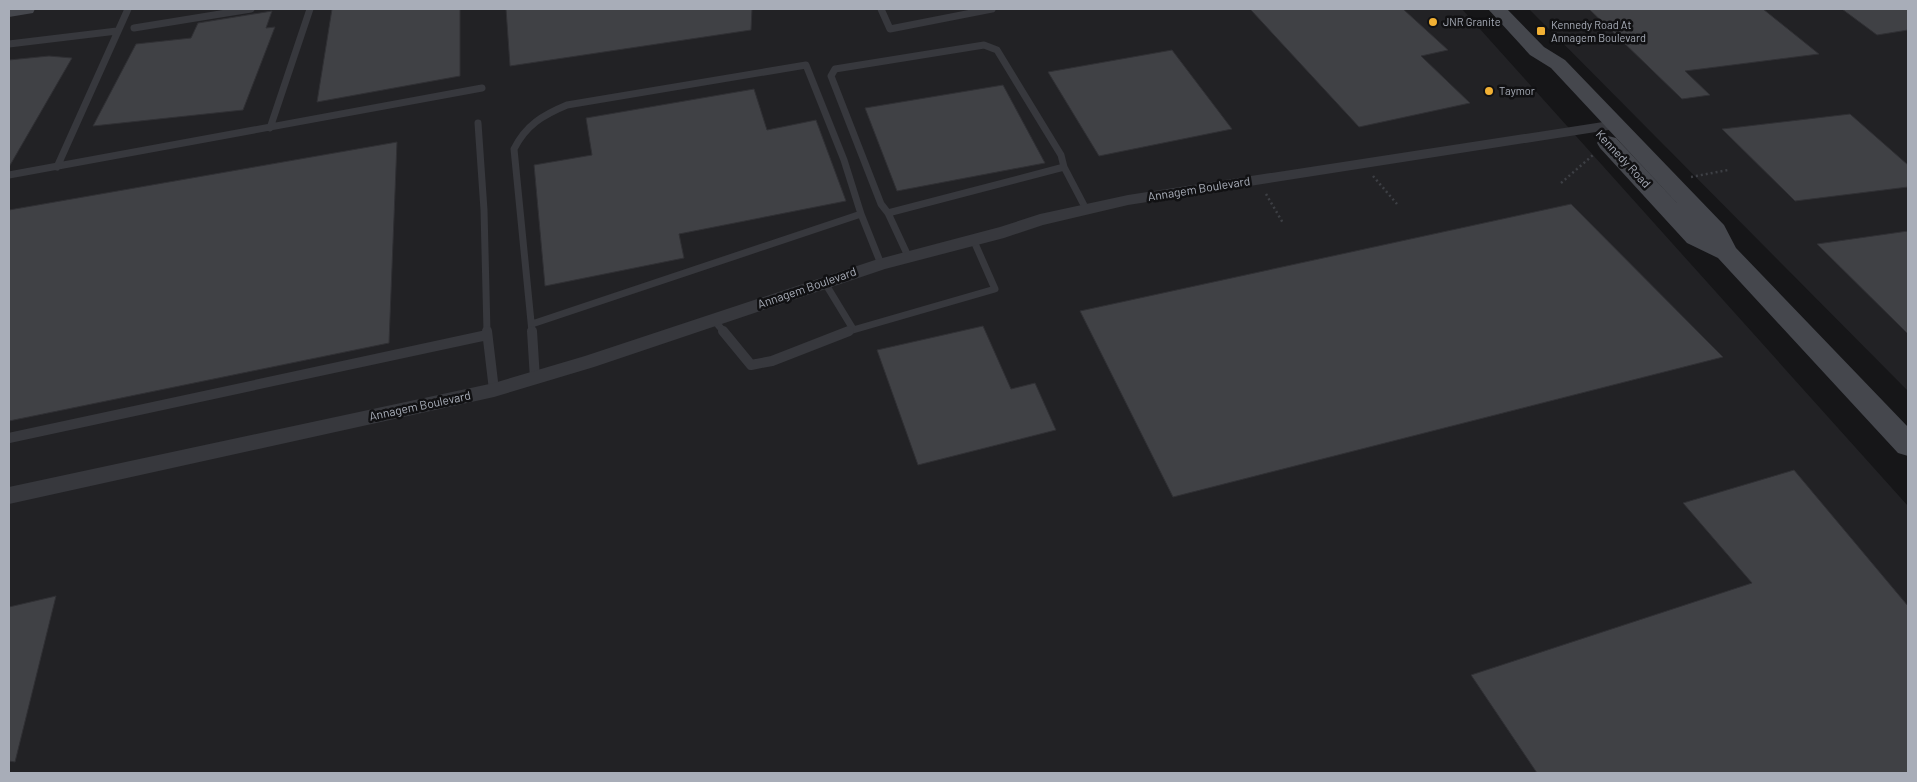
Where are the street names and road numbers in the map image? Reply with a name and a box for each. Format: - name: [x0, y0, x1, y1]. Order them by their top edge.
- street label: Kennedy Road: [1593, 127, 1654, 190]
- street label: Annagem Boulevard: [1147, 173, 1251, 203]
- street label: Annagem Boulevard: [755, 264, 858, 311]
- street label: Annagem Boulevard: [368, 387, 472, 423]

